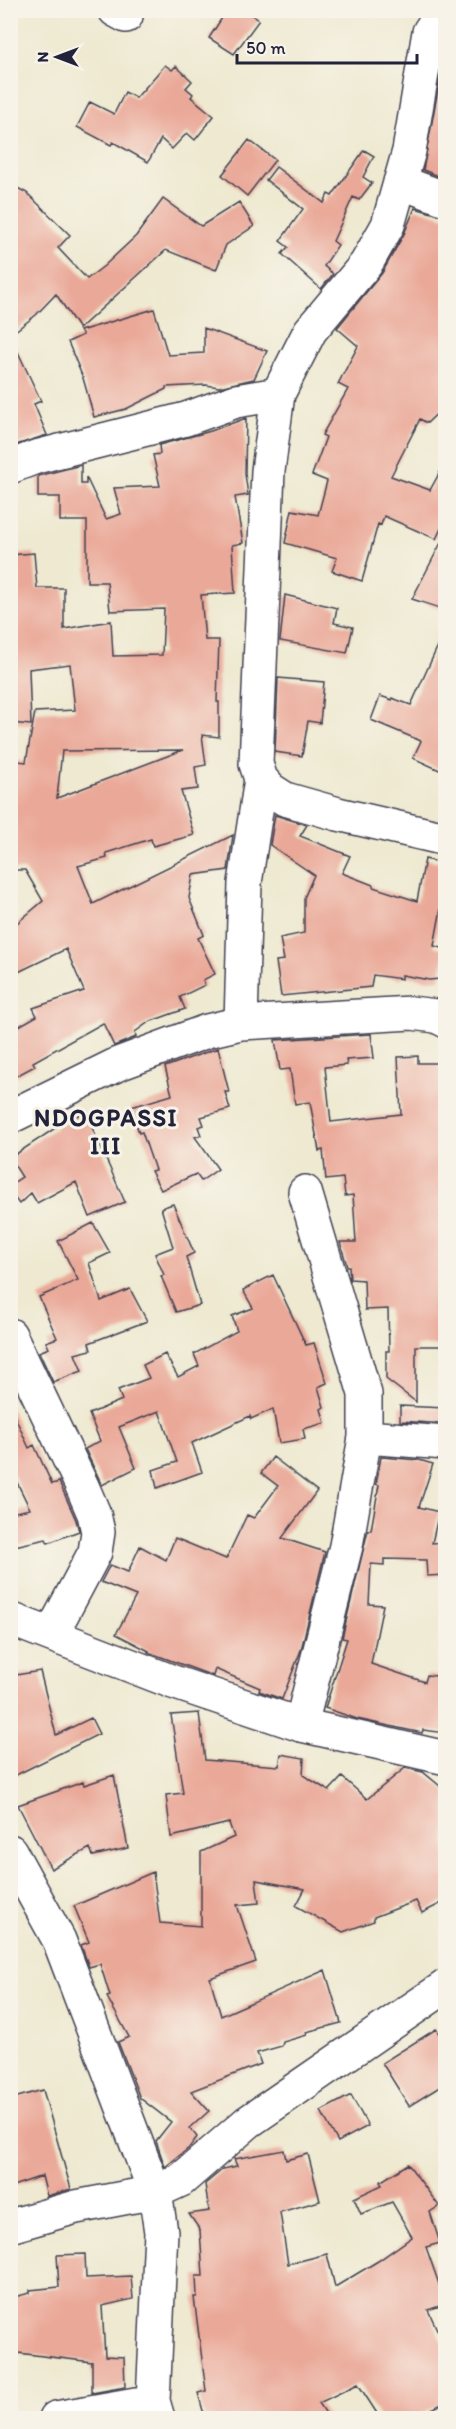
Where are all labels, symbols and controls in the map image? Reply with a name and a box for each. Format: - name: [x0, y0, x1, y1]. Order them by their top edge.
- north arrow: [27, 27, 87, 87]
- scale bar: [237, 27, 417, 65]
- text: 50 m: [246, 37, 286, 59]
- text: N: [33, 52, 52, 62]
- district label: NDOGPASSI III: [34, 1103, 178, 1160]

